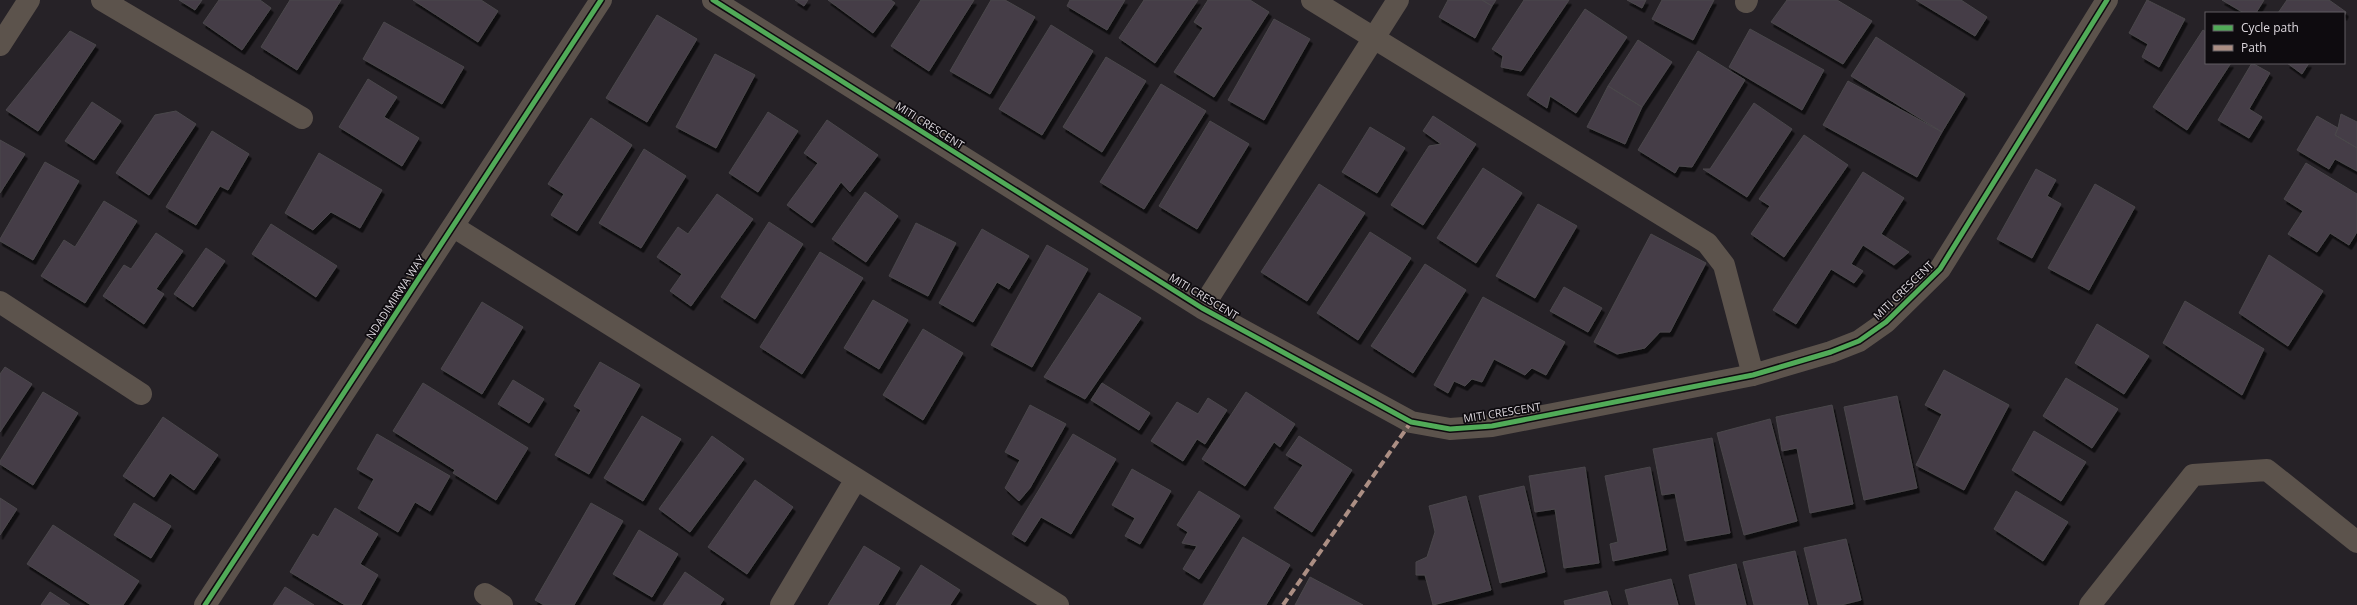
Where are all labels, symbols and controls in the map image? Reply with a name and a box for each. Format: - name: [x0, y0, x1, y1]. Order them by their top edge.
- legend: [2205, 12, 2345, 64]
- text: Cycle path: [2241, 19, 2299, 36]
- text: Path: [2241, 39, 2267, 56]
- street label: MITI CRESCENT: [893, 98, 967, 152]
- street label: NDADIMIRWA WAY: [362, 251, 428, 342]
- street label: MITI CRESCENT: [1870, 257, 1936, 323]
- street label: MITI CRESCENT: [1167, 269, 1241, 323]
- street label: MITI CRESCENT: [1462, 398, 1542, 426]

